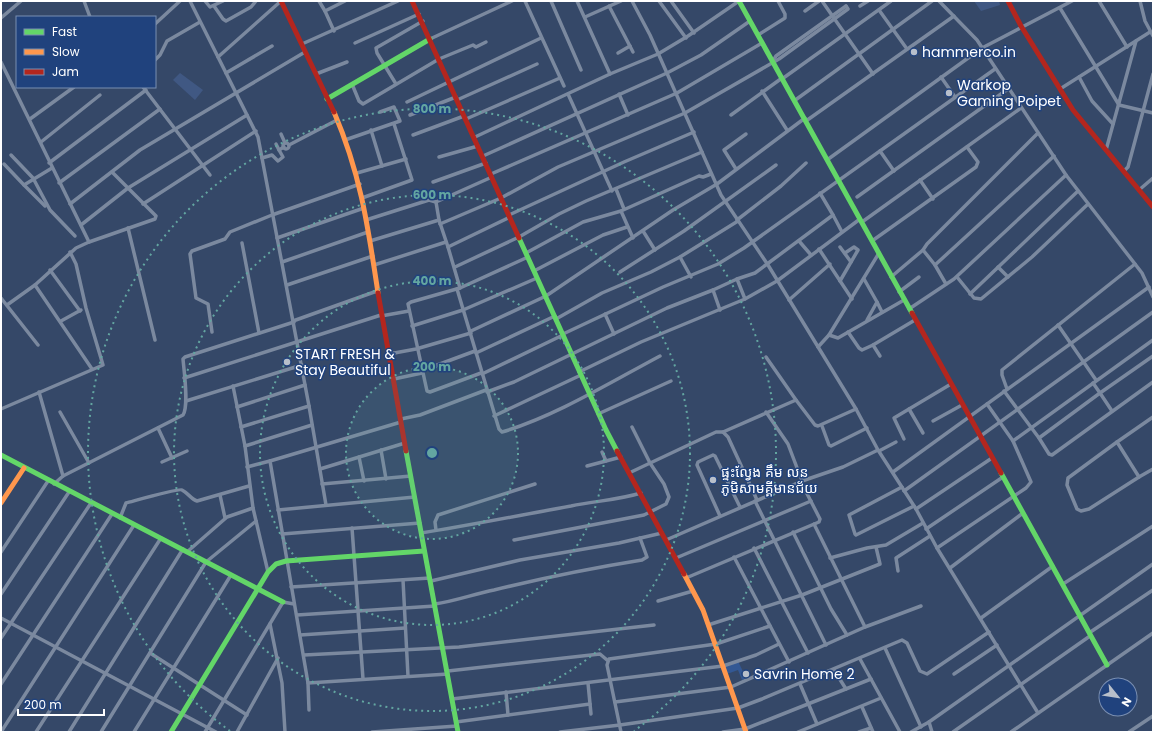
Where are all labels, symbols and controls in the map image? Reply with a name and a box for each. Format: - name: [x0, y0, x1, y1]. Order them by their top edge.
- legend: [16, 16, 156, 88]
- text: Fast: [52, 23, 77, 40]
- place label: hammerco.in: [922, 42, 1016, 62]
- text: Slow: [52, 43, 80, 60]
- marker: hammerco.in: [909, 47, 919, 57]
- text: Jam: [52, 63, 79, 80]
- place label: Warkop Gaming Poipet: [957, 75, 1061, 111]
- marker: Warkop Gaming Poipet: [944, 88, 954, 98]
- text: 800 m: [413, 100, 452, 117]
- text: 600 m: [413, 186, 452, 203]
- text: 400 m: [412, 272, 452, 289]
- place label: START FRESH & Stay Beautiful: [295, 344, 395, 380]
- marker: START FRESH & Stay Beautiful: [282, 357, 292, 367]
- text: 200 m: [413, 358, 451, 375]
- centre of rings: [425, 446, 439, 460]
- place label: ផ្ទះល្វែង គឹម លន ភូមិសាមគ្គីមានជ័យ: [721, 462, 818, 498]
- marker: ផ្ទះល្វែង គឹម លន ភូមិសាមគ្គីមានជ័យ: [708, 475, 718, 485]
- place label: Savrin Home 2: [754, 664, 854, 684]
- marker: Savrin Home 2: [741, 669, 751, 679]
- north arrow: [1098, 677, 1138, 717]
- scale bar: [18, 691, 104, 717]
- text: N: [1118, 694, 1136, 710]
- text: 200 m: [24, 696, 62, 713]

